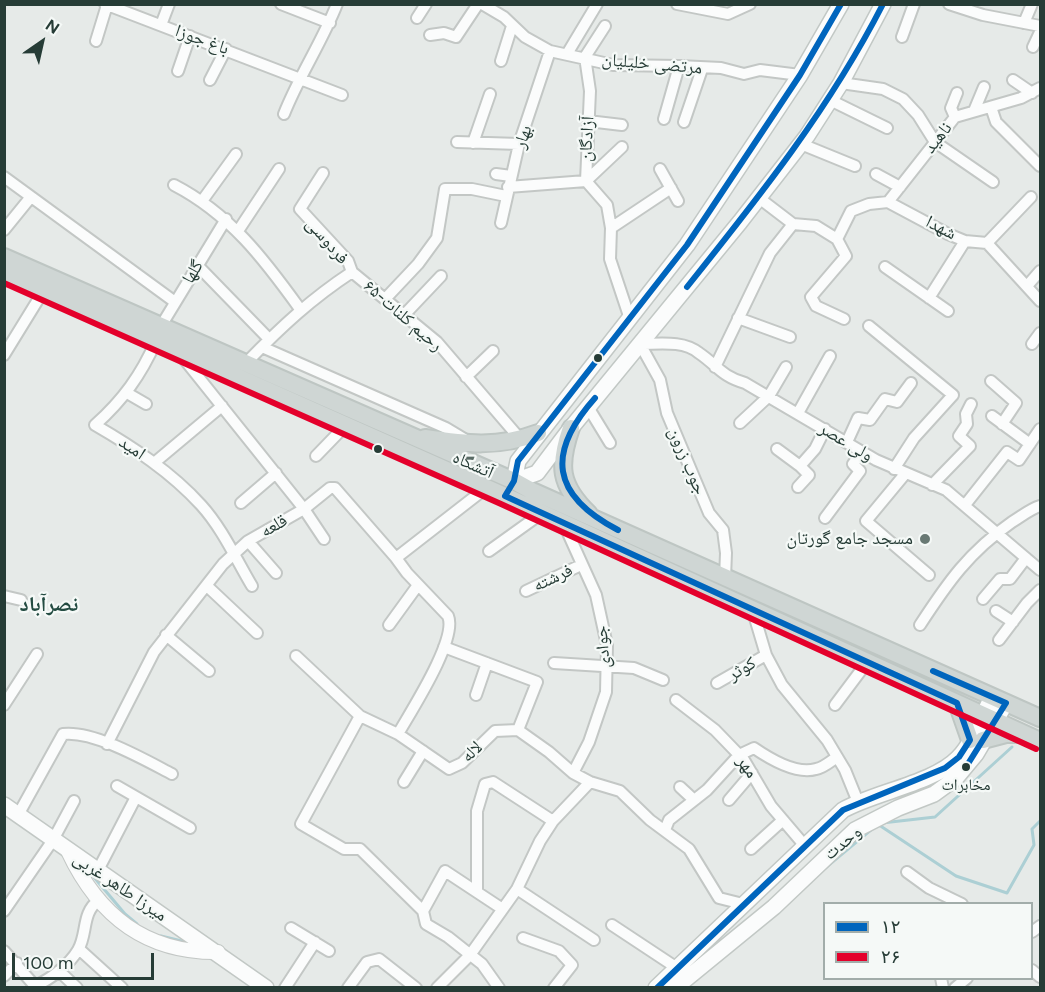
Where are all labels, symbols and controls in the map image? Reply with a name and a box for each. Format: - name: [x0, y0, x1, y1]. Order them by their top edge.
- north arrow: [12, 12, 72, 72]
- text: N: [42, 15, 63, 38]
- street label: باغ جوزا: [172, 20, 232, 60]
- street label: مرتضی خلیلیان: [601, 49, 703, 79]
- street label: آزادگان: [575, 116, 599, 162]
- street label: ناهید: [919, 118, 957, 158]
- street label: بهار: [509, 122, 537, 152]
- street label: شهدا: [922, 211, 960, 245]
- street label: فردوسی: [301, 213, 353, 269]
- street label: گلها: [178, 256, 208, 288]
- street label: ۶۵-رحیم کلنات: [359, 276, 447, 356]
- unlabelled marker: [592, 352, 604, 364]
- street label: ولی عصر: [815, 417, 877, 467]
- street label: جوب زرون: [663, 424, 711, 498]
- street label: امید: [115, 431, 149, 465]
- unlabelled marker: [372, 443, 384, 455]
- street label: آتشگاه: [449, 446, 497, 484]
- street label: قلعه: [257, 510, 291, 542]
- place label: مسجد جامع گورتان: [787, 528, 913, 550]
- marker: مسجد جامع گورتان: [918, 532, 932, 546]
- street label: فرشته: [530, 559, 576, 597]
- district label: نصرآباد: [20, 592, 78, 618]
- street label: جوادی: [590, 625, 616, 669]
- street label: کوثر: [724, 652, 760, 686]
- street label: لاله: [457, 737, 487, 767]
- street label: مهر: [732, 752, 762, 782]
- marker: مخابرات: [960, 761, 972, 773]
- place label: مخابرات: [941, 775, 991, 795]
- street label: وحدت: [820, 821, 866, 865]
- street label: میرزا طاهر غربی: [69, 848, 171, 926]
- legend: [823, 902, 1033, 980]
- text: ۱۲: [881, 916, 900, 938]
- scale bar: [15, 941, 158, 979]
- text: ۲۶: [881, 946, 900, 968]
- text: 100 m: [23, 952, 73, 974]

